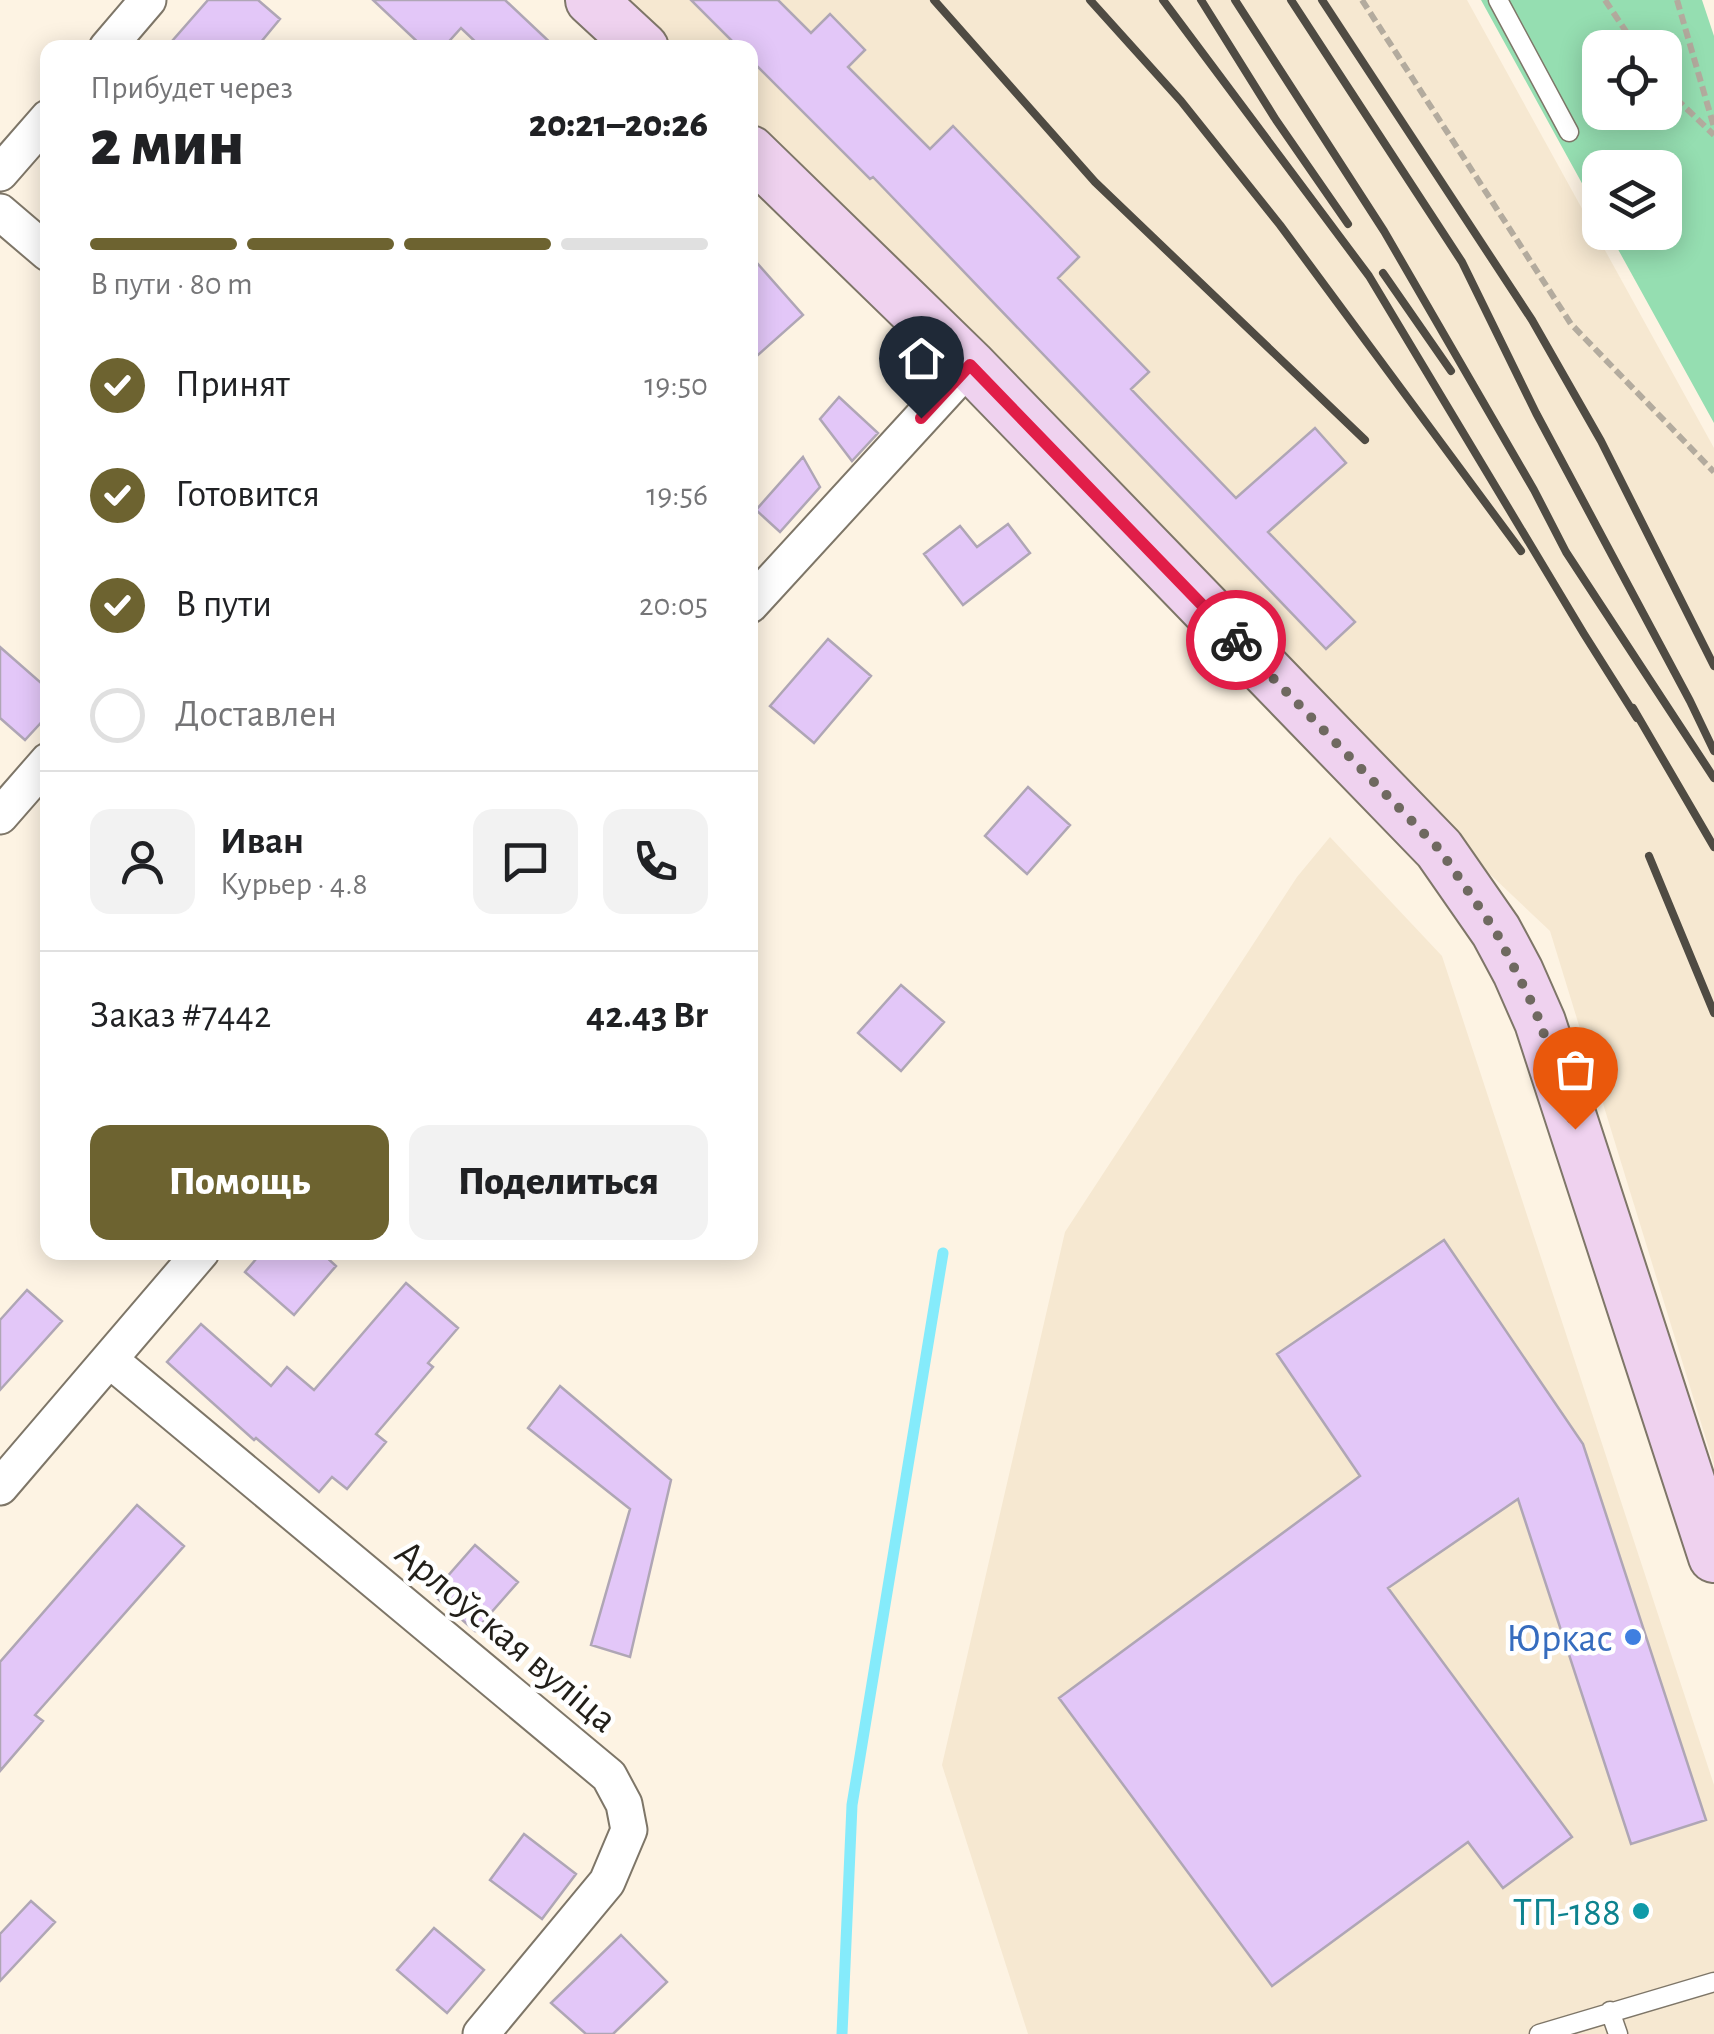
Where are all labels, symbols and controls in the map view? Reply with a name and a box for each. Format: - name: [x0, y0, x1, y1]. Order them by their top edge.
- map controls: [1582, 30, 1682, 250]
- button: locate: [1582, 30, 1682, 130]
- text: Прибудет через: [90, 72, 293, 104]
- text: 20:21–20:26: [529, 106, 708, 144]
- text: 2 мин: [90, 112, 244, 177]
- button: layers: [1582, 150, 1682, 250]
- text: В пути · 80 m: [90, 268, 253, 300]
- pin: [879, 316, 964, 419]
- icon: home: [894, 331, 949, 386]
- icon: check: [90, 358, 145, 413]
- text: Принят: [175, 366, 290, 404]
- text: 19:50: [644, 369, 708, 401]
- icon: check: [90, 468, 145, 523]
- text: Готовится: [175, 476, 320, 514]
- text: 19:56: [646, 479, 708, 511]
- icon: check: [90, 578, 145, 633]
- text: В пути: [175, 586, 272, 624]
- text: 20:05: [639, 589, 708, 621]
- courier: [1186, 590, 1286, 690]
- icon: bike: [1209, 613, 1264, 668]
- text: Доставлен: [175, 696, 337, 734]
- button: person: [90, 809, 195, 914]
- button: chat: [473, 809, 578, 914]
- button: phone: [603, 809, 708, 914]
- text: Иван: [220, 823, 304, 861]
- text: Курьер · 4.8: [220, 868, 368, 900]
- text: Заказ #7442: [90, 997, 271, 1035]
- text: 42.43 Br: [586, 997, 708, 1035]
- pin: [1533, 1027, 1618, 1130]
- icon: bag: [1548, 1042, 1603, 1097]
- button: Помощь: [90, 1125, 389, 1240]
- button: Поделиться: [409, 1125, 708, 1240]
- street label: Арлоўская вуліца: [387, 1533, 624, 1740]
- place label: Юркас: [1506, 1619, 1613, 1659]
- marker: Юркас: [1622, 1626, 1644, 1648]
- place label: ТП-188: [1513, 1893, 1621, 1933]
- marker: ТП-188: [1630, 1900, 1652, 1922]

